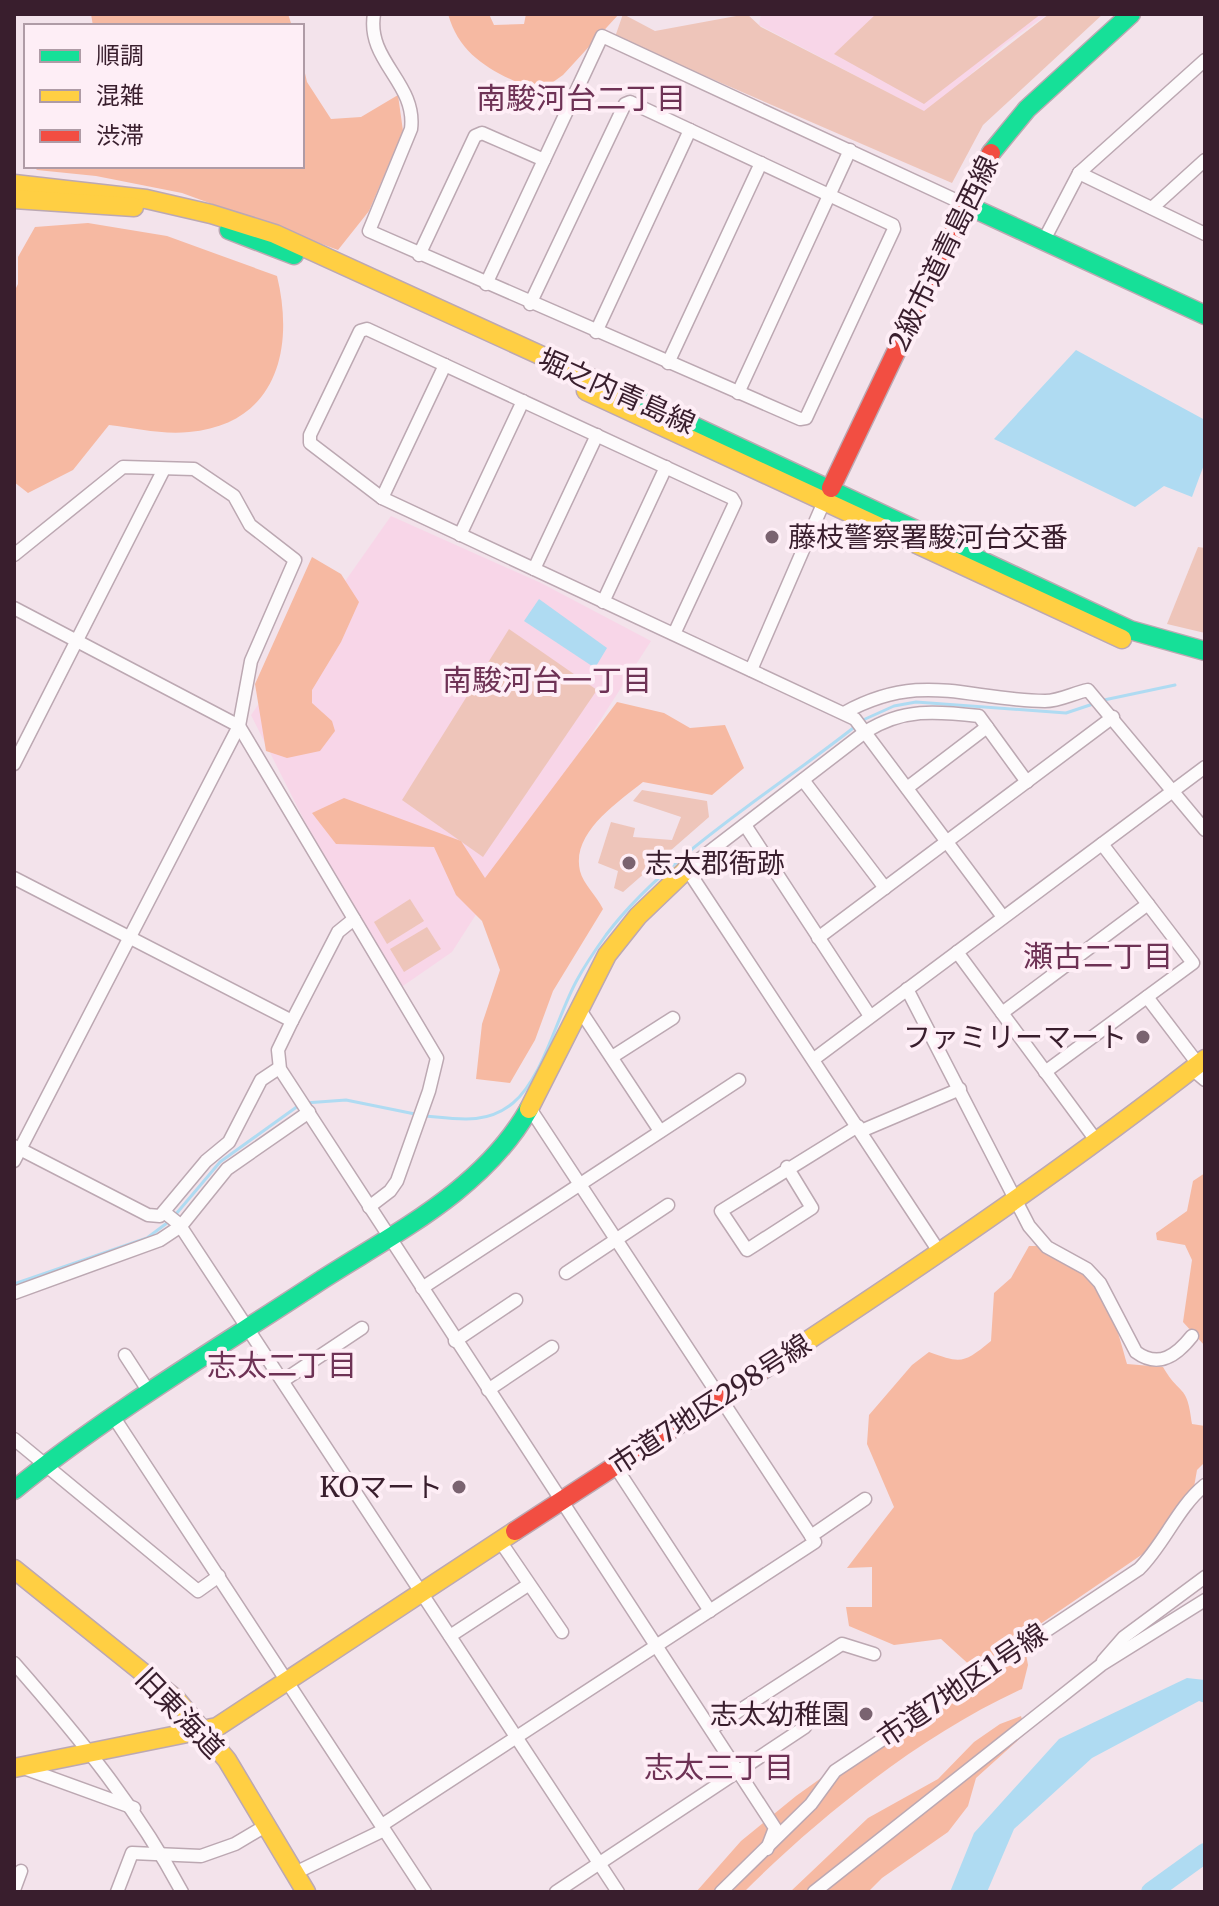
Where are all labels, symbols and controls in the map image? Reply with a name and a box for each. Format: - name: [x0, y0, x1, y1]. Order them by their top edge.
- legend: [24, 24, 304, 168]
- text: 順調: [96, 40, 144, 71]
- district label: 南駿河台二丁目: [476, 79, 686, 117]
- text: 混雑: [96, 80, 144, 111]
- text: 渋滞: [96, 120, 144, 151]
- street label: 2級市道青島西線: [880, 150, 1006, 356]
- street label: 堀之内青島線: [533, 340, 701, 442]
- place label: 藤枝警察署駿河台交番: [788, 519, 1068, 555]
- marker: 藤枝警察署駿河台交番: [763, 528, 781, 546]
- district label: 南駿河台一丁目: [442, 661, 652, 699]
- place label: 志太郡衙跡: [645, 845, 785, 881]
- marker: 志太郡衙跡: [620, 854, 638, 872]
- district label: 瀬古二丁目: [1023, 937, 1173, 975]
- place label: ファミリーマート: [903, 1019, 1127, 1055]
- marker: ファミリーマート: [1134, 1028, 1152, 1046]
- street label: 市道7地区298号線: [602, 1325, 818, 1483]
- district label: 志太二丁目: [207, 1346, 357, 1384]
- place label: KOマート: [319, 1469, 443, 1505]
- marker: KOマート: [450, 1478, 468, 1496]
- street label: 市道7地区1号線: [870, 1615, 1054, 1755]
- street label: 旧東海道: [128, 1660, 232, 1766]
- place label: 志太幼稚園: [710, 1696, 850, 1732]
- marker: 志太幼稚園: [857, 1705, 875, 1723]
- district label: 志太三丁目: [644, 1748, 794, 1786]

